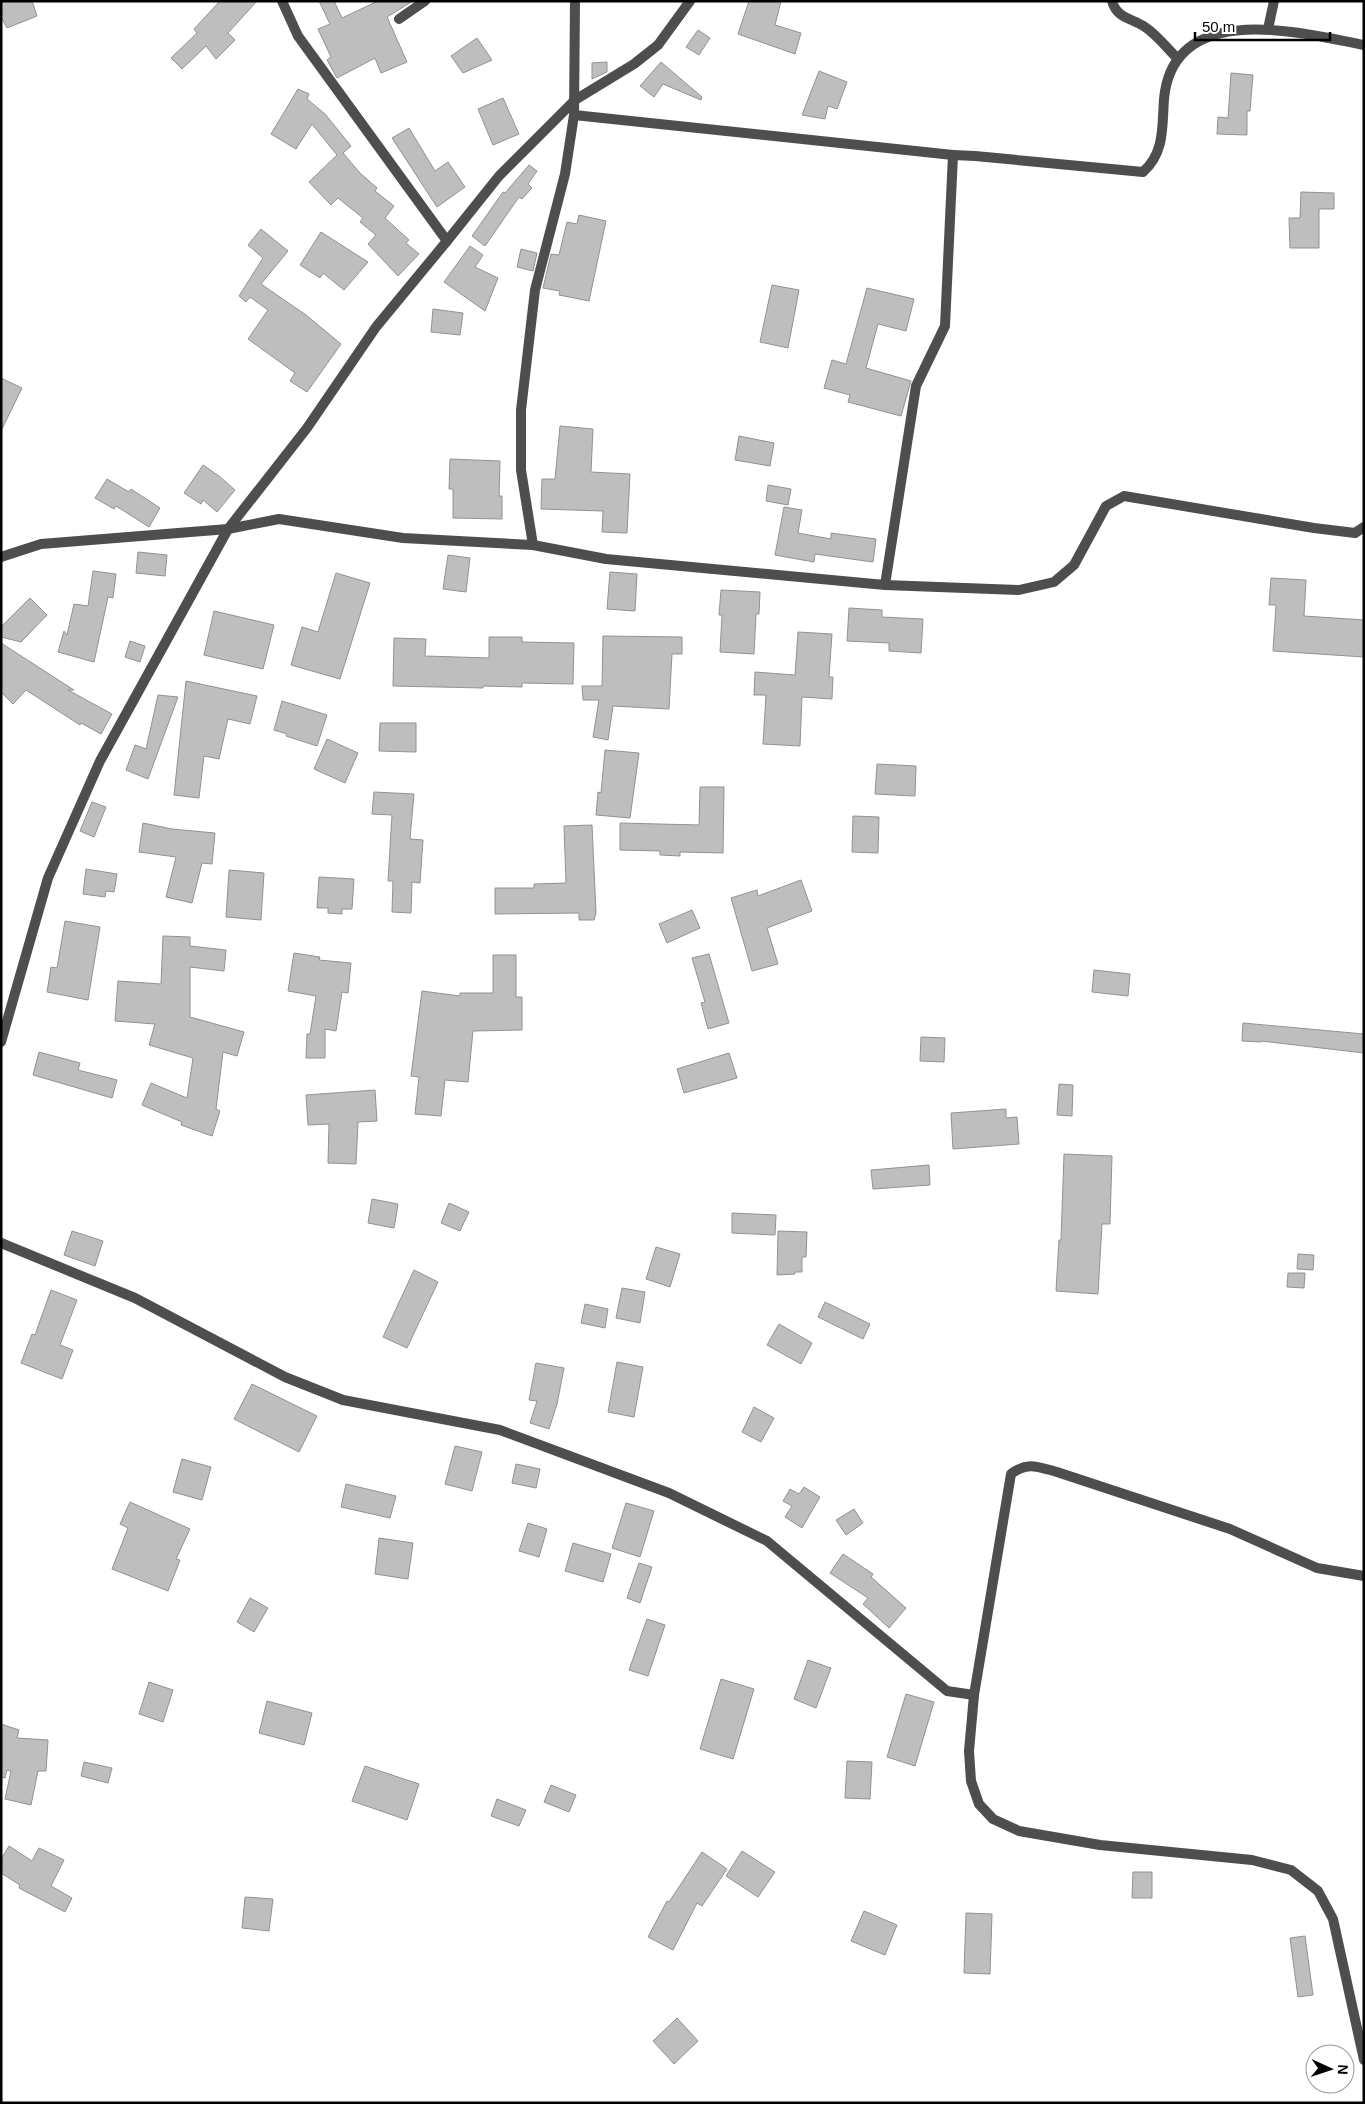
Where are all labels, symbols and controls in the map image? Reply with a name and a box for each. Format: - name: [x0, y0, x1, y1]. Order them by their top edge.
- scale bar: [1195, 10, 1330, 42]
- text: 50 m: [1202, 18, 1235, 35]
- north arrow: [1305, 2044, 1355, 2094]
- text: N: [1335, 2064, 1351, 2075]

